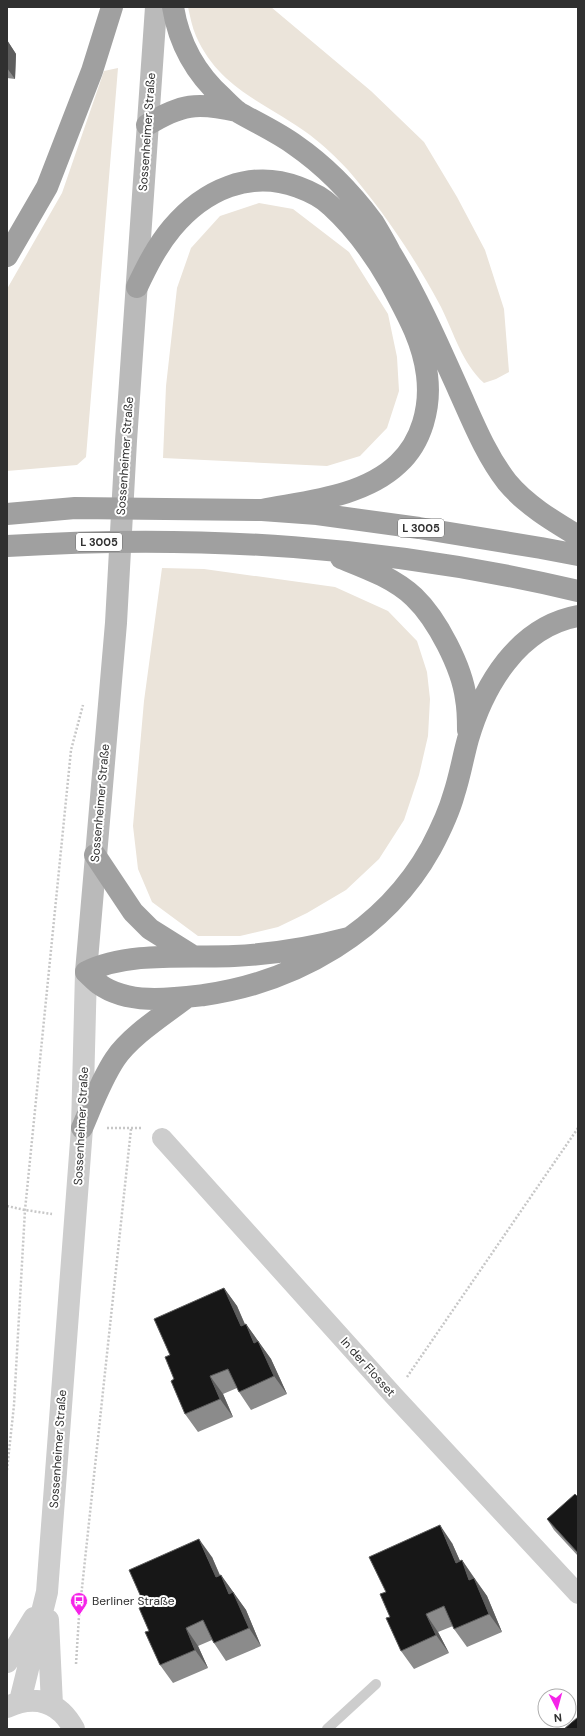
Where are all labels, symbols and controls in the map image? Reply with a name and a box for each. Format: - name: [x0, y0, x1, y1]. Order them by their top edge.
- street label: Sossenheimer Straße: [135, 72, 159, 192]
- street label: Sossenheimer Straße: [113, 396, 137, 516]
- road number: L 3005: [398, 519, 444, 537]
- road number: L 3005: [76, 533, 122, 551]
- street label: Sossenheimer Straße: [87, 743, 113, 863]
- street label: Sossenheimer Straße: [70, 1066, 92, 1186]
- street label: In der Flosset: [337, 1334, 399, 1400]
- street label: Sossenheimer Straße: [46, 1389, 70, 1509]
- bus stop icon: Berliner Straße: [69, 1591, 89, 1616]
- place label: Berliner Straße: [92, 1593, 175, 1609]
- north arrow: [537, 1688, 577, 1728]
- text: N: [553, 1711, 563, 1725]

